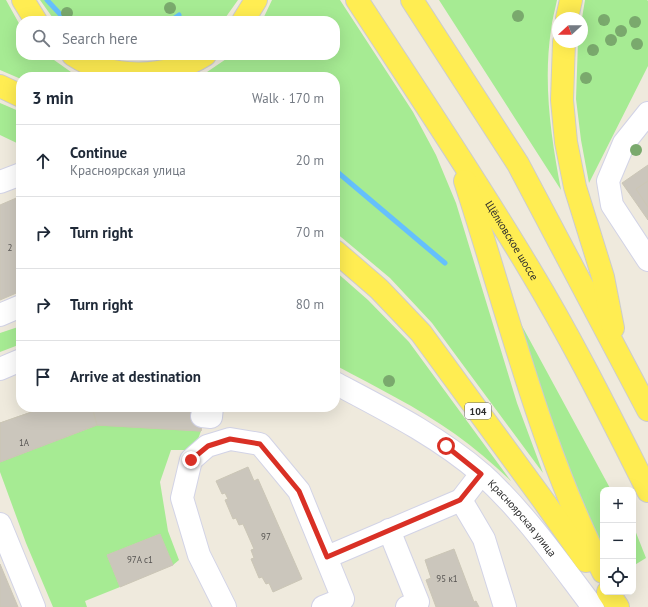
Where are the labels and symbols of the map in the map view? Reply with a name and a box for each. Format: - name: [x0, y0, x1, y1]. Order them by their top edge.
- north arrow: [552, 12, 588, 48]
- street label: Щёлковское шоссе: [482, 198, 542, 283]
- house number: 2: [8, 242, 13, 253]
- road number: 104: [465, 403, 491, 419]
- house number: 1A: [19, 437, 30, 448]
- route start: [437, 437, 455, 455]
- route end: [182, 451, 200, 469]
- street label: Красноярская улица: [485, 476, 560, 560]
- house number: 97: [261, 531, 271, 542]
- house number: 97А с1: [127, 554, 153, 565]
- house number: 95 к1: [436, 573, 458, 584]

